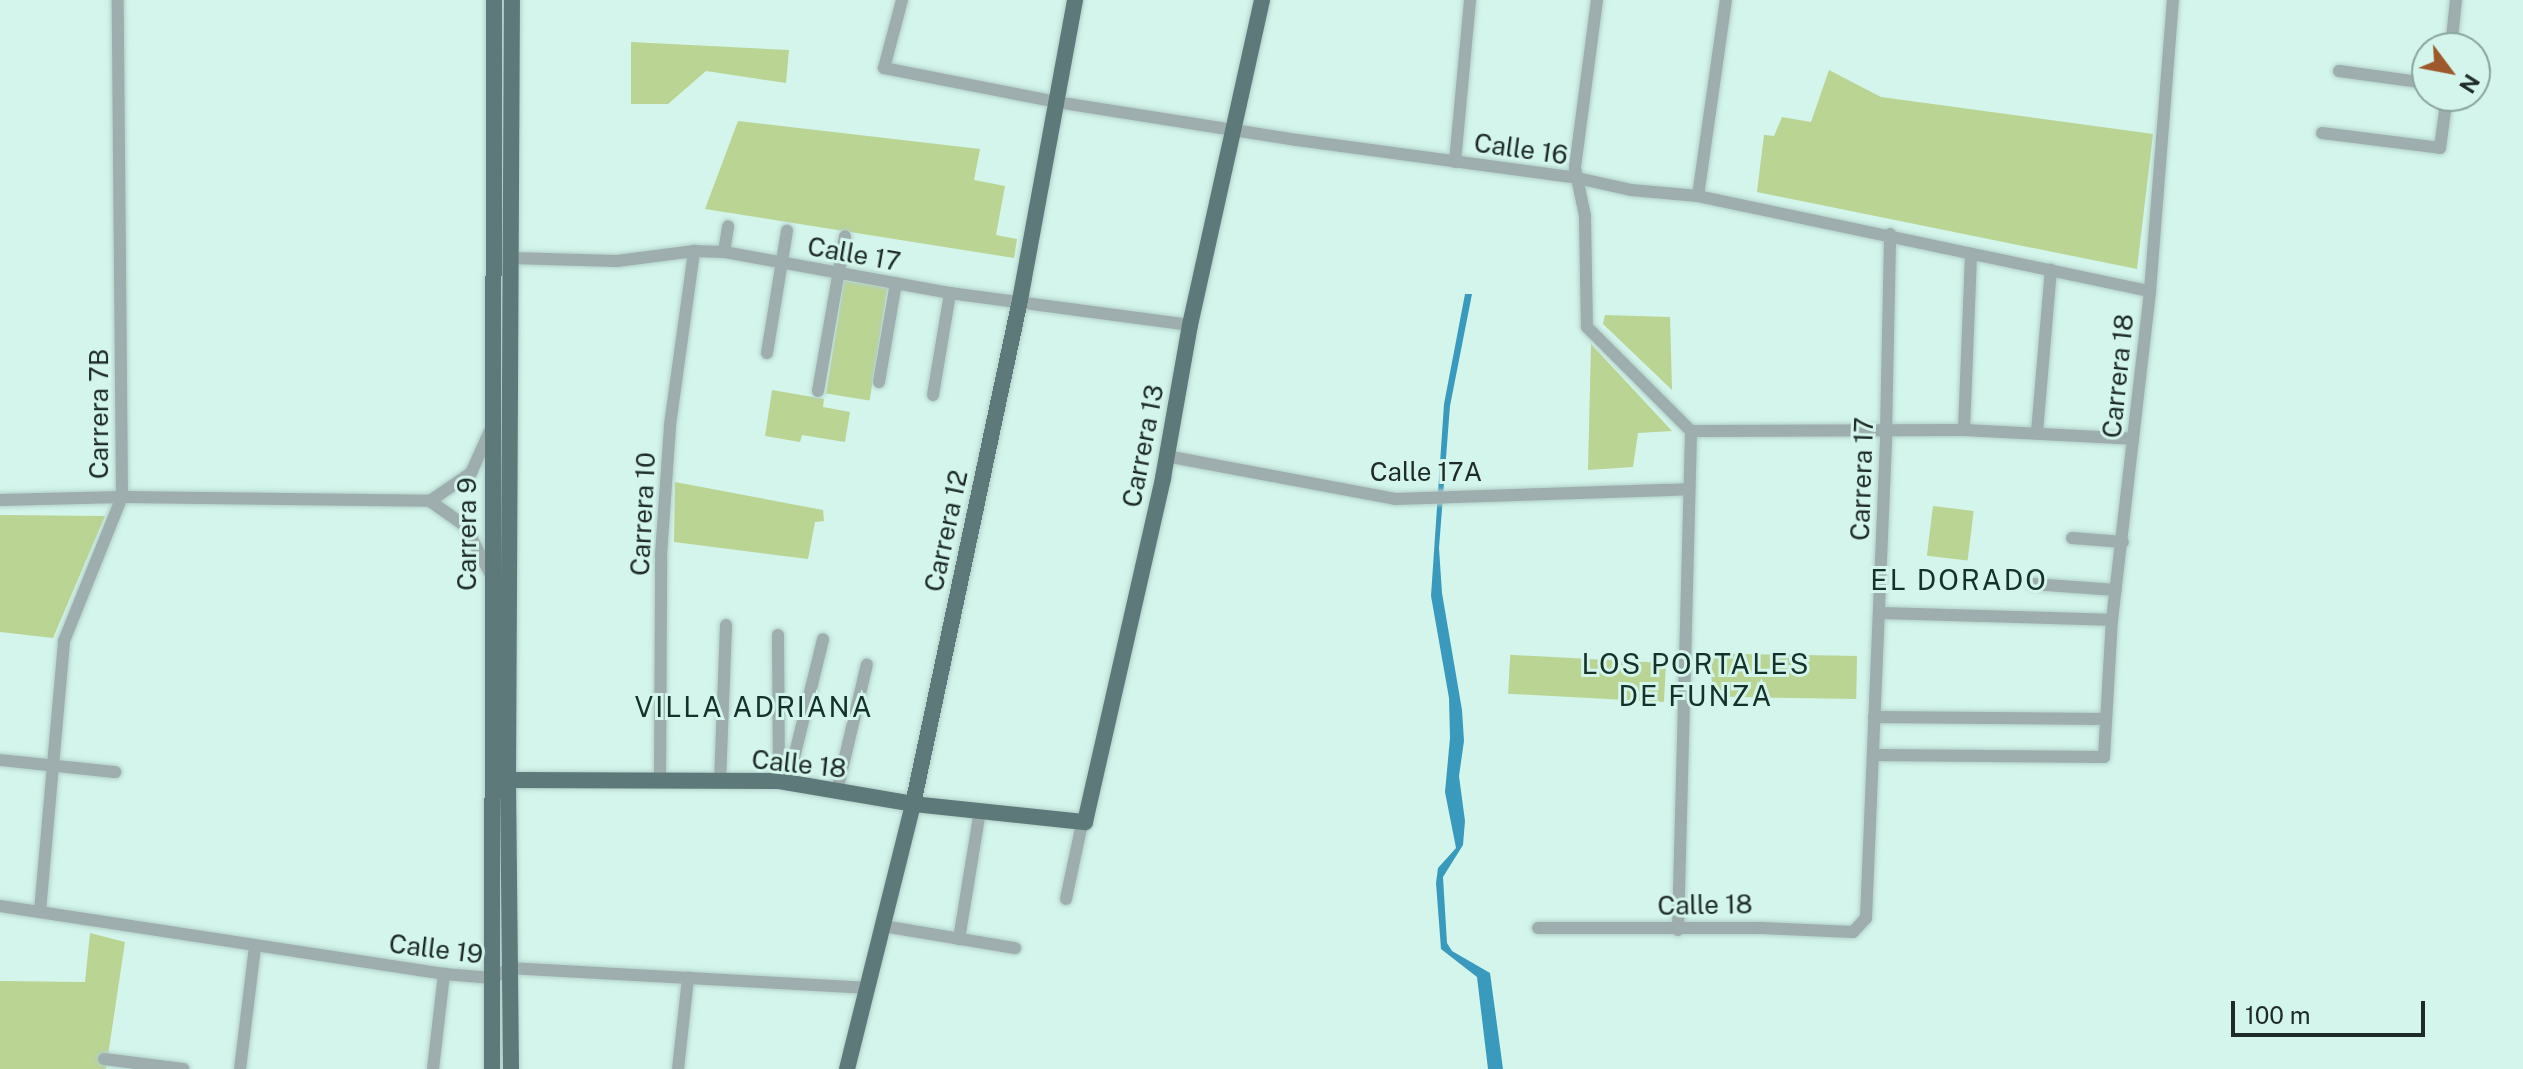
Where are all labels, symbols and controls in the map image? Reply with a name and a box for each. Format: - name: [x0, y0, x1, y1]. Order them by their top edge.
- north arrow: [2411, 32, 2491, 112]
- text: N: [2454, 69, 2485, 98]
- street label: Calle 16: [1472, 127, 1570, 171]
- street label: Calle 17: [805, 230, 903, 278]
- street label: Carrera 18: [2096, 312, 2140, 440]
- street label: Carrera 7B: [83, 349, 115, 479]
- street label: Carrera 13: [1116, 382, 1170, 510]
- street label: Carrera 17: [1844, 417, 1880, 541]
- street label: Carrera 10: [624, 451, 662, 577]
- street label: Calle 17A: [1370, 456, 1482, 488]
- street label: Carrera 12: [918, 467, 974, 595]
- street label: Carrera 9: [451, 477, 483, 591]
- district label: EL DORADO: [1870, 563, 2048, 597]
- district label: LOS PORTALES DE FUNZA: [1581, 647, 1811, 713]
- district label: VILLA ADRIANA: [634, 690, 874, 724]
- street label: Calle 18: [750, 744, 848, 784]
- street label: Calle 18: [1657, 889, 1753, 921]
- street label: Calle 19: [387, 928, 485, 970]
- scale bar: [2235, 985, 2429, 1035]
- text: 100 m: [2245, 1001, 2311, 1029]

